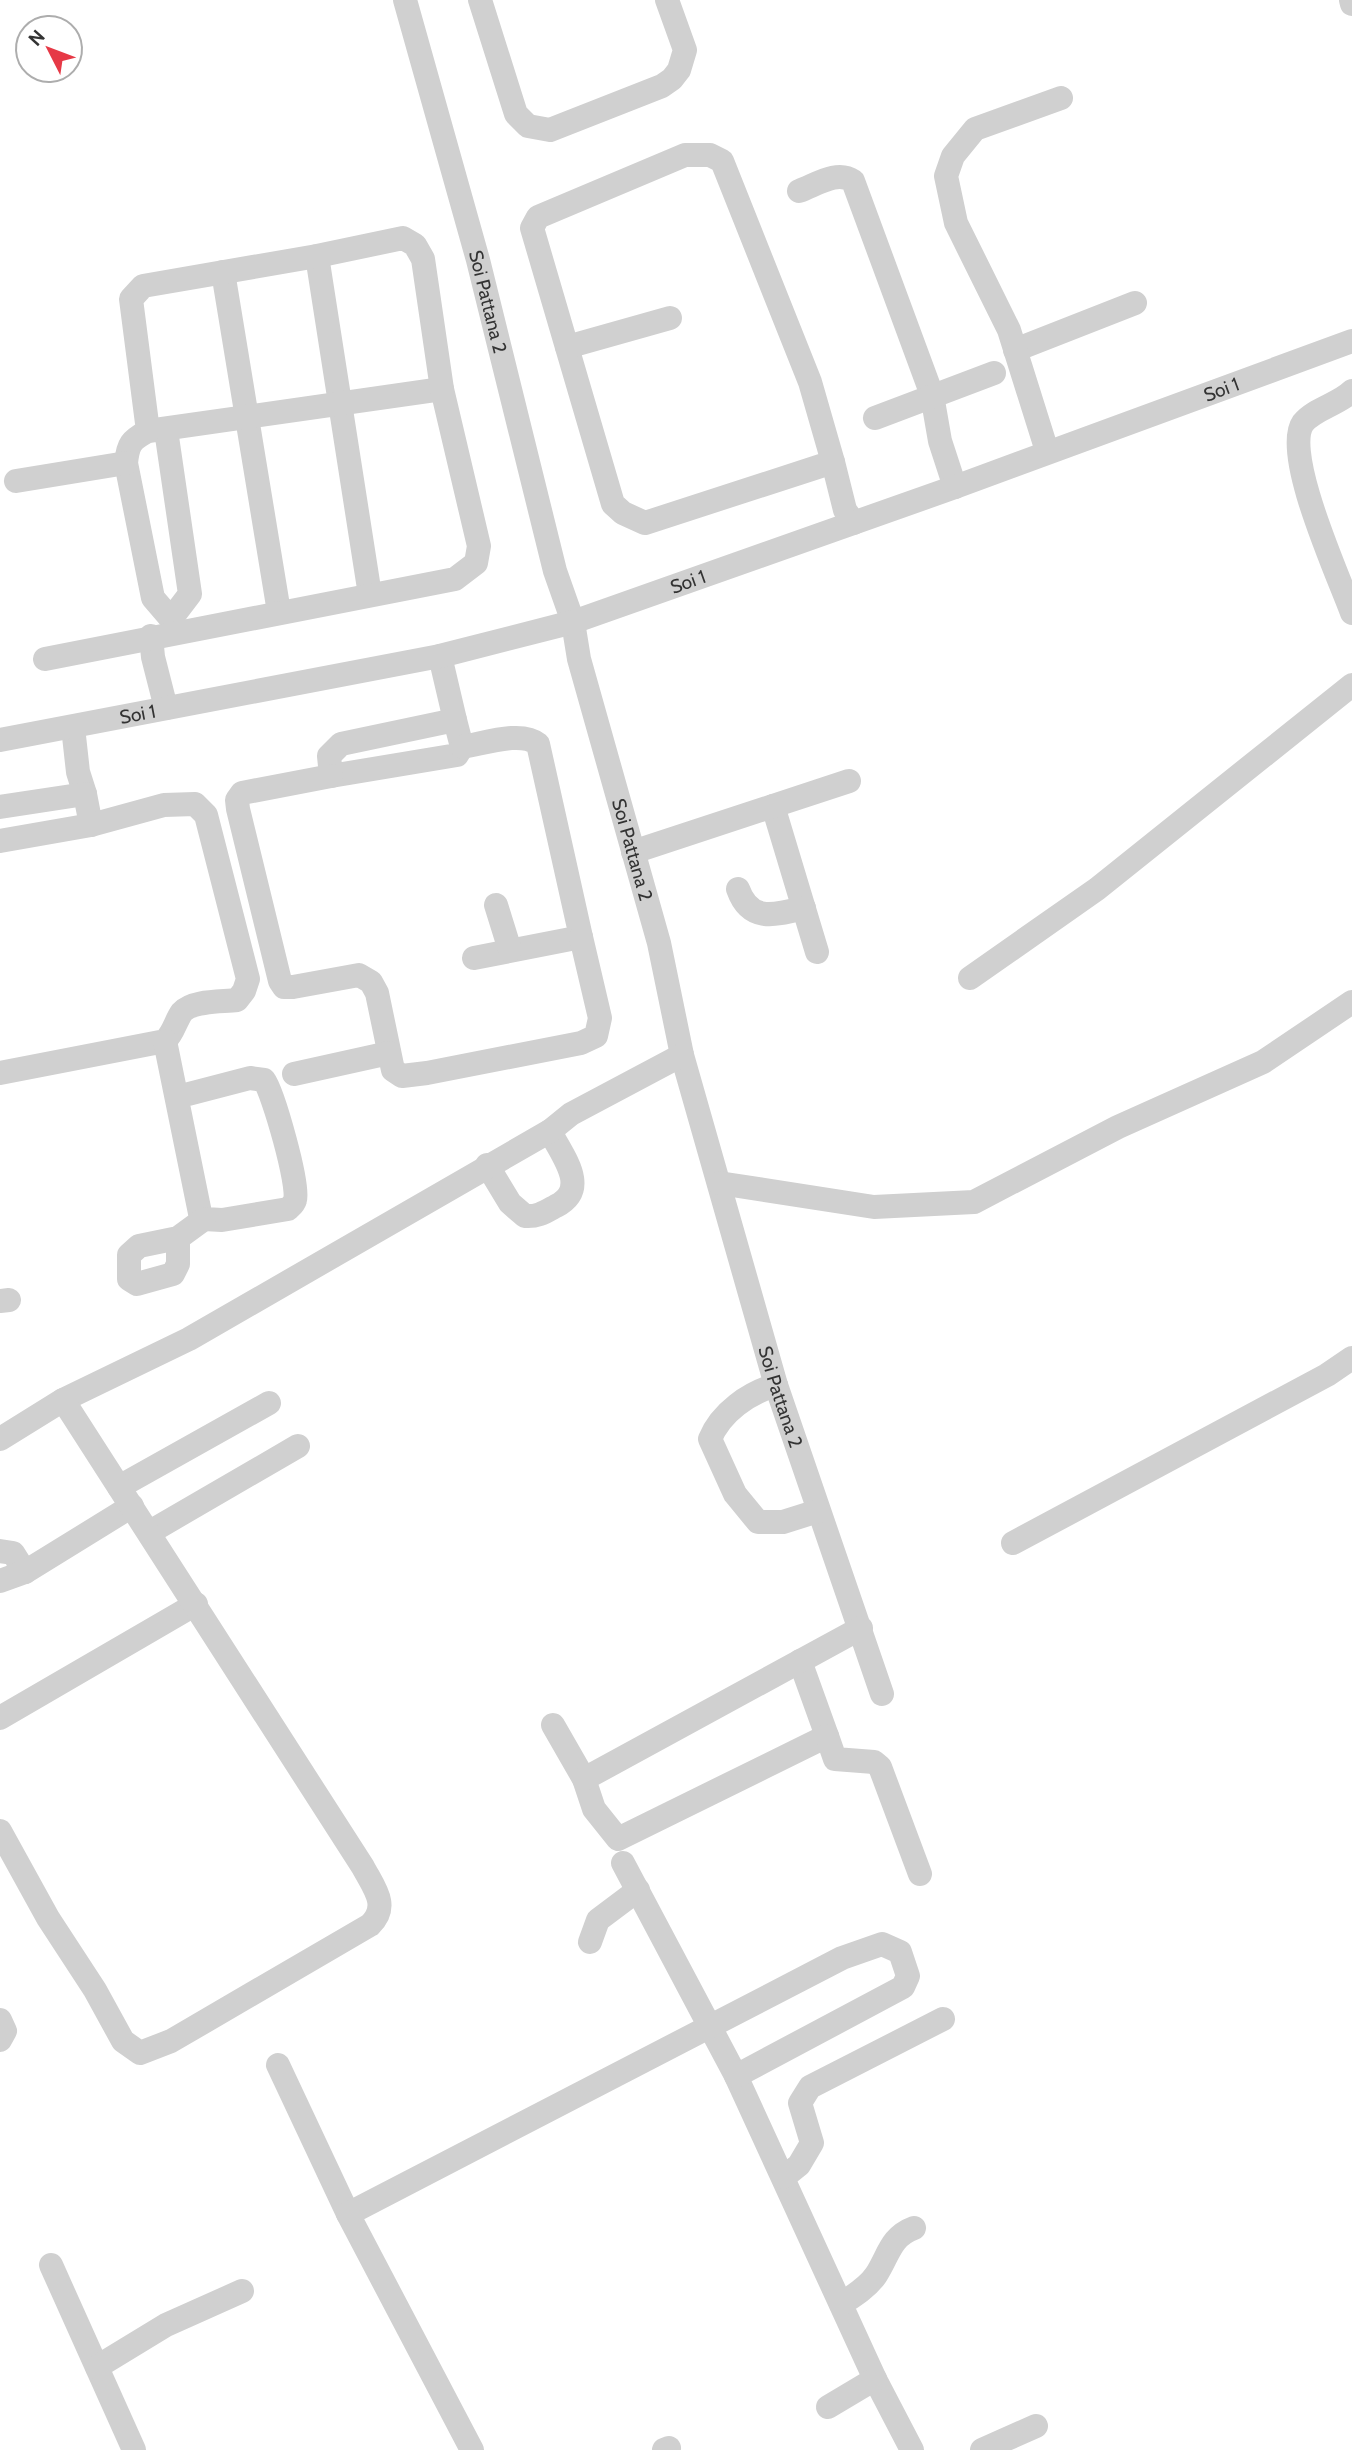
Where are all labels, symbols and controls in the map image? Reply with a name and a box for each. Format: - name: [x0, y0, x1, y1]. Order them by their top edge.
- north arrow: [14, 14, 84, 84]
- text: N: [24, 25, 50, 51]
- street label: Soi Pattana 2: [464, 248, 512, 356]
- street label: Soi 1: [1200, 373, 1242, 407]
- street label: Soi 1: [667, 565, 709, 599]
- street label: Soi 1: [118, 700, 157, 729]
- street label: Soi Pattana 2: [607, 796, 658, 904]
- street label: Soi Pattana 2: [753, 1343, 808, 1451]

